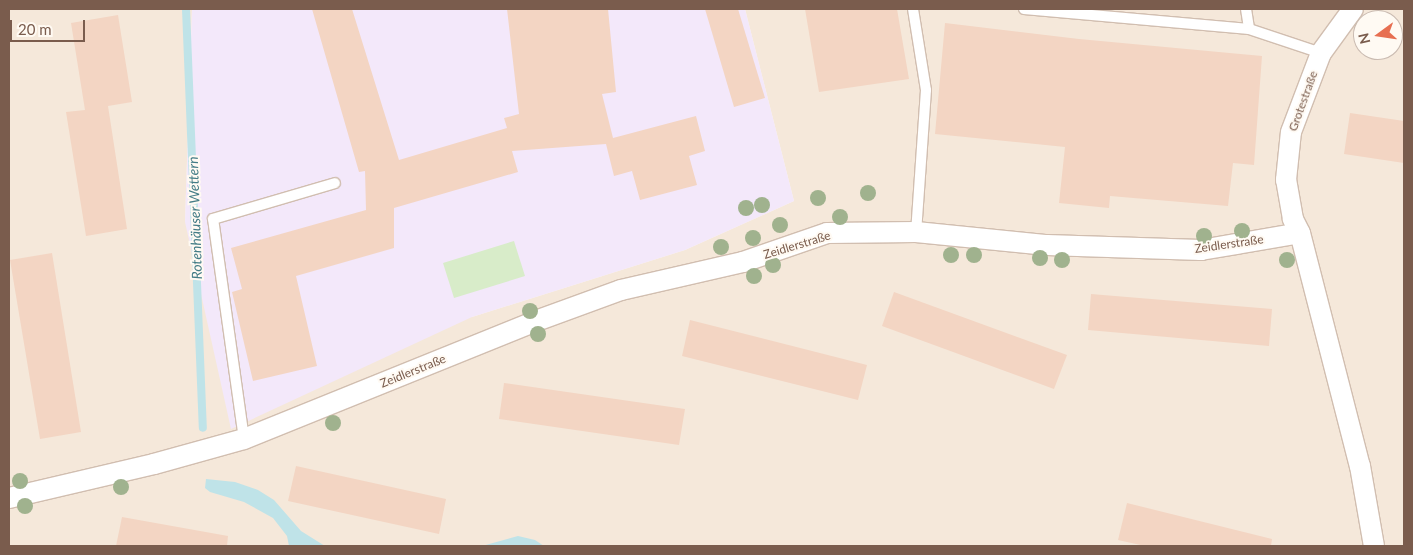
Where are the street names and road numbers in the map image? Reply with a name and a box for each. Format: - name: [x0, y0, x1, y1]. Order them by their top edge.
- street label: Grotestraße: [1285, 69, 1321, 133]
- street label: Zeidlerstraße: [762, 228, 832, 262]
- street label: Zeidlerstraße: [1194, 232, 1264, 256]
- street label: Zeidlerstraße: [378, 351, 448, 391]

